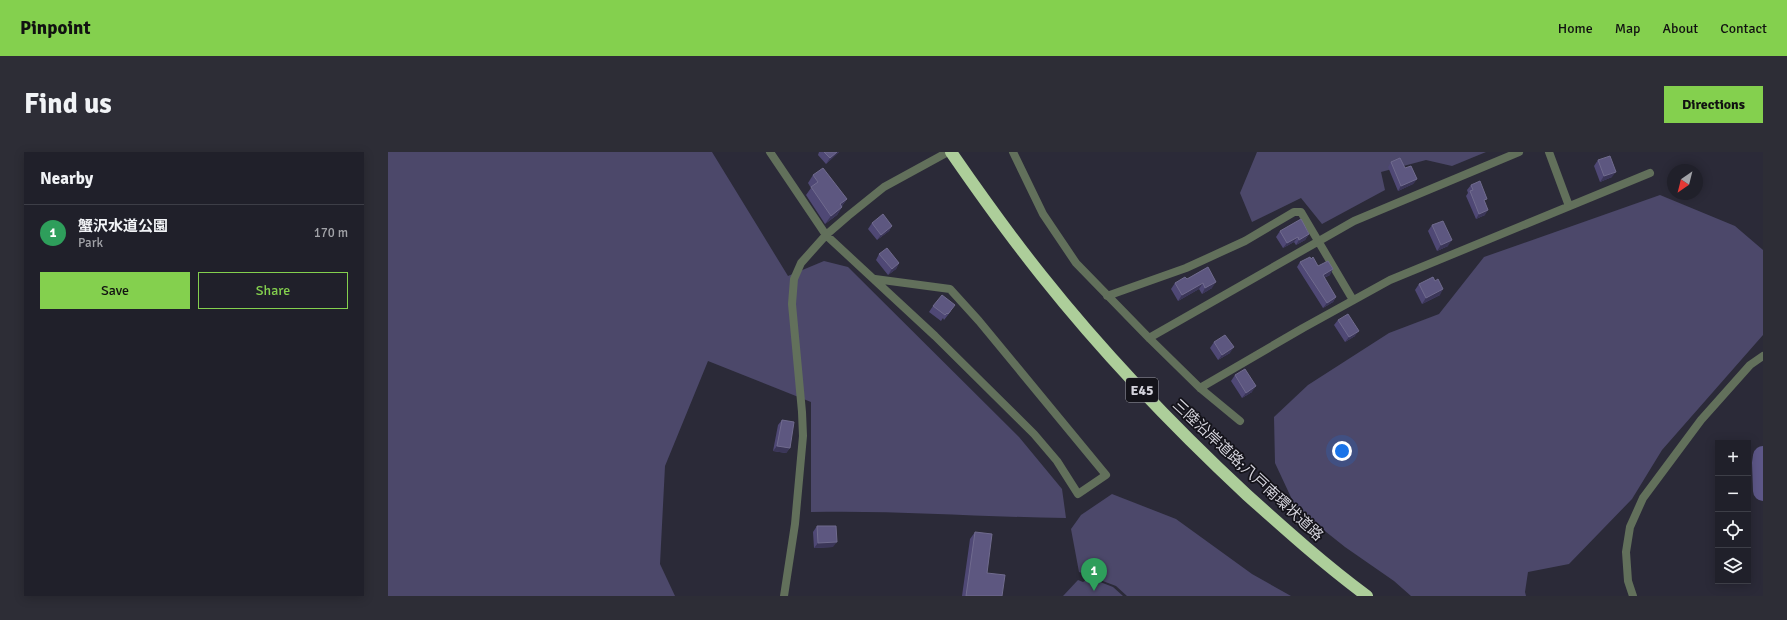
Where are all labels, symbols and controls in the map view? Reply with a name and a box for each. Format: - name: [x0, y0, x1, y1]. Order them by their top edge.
- text: Pinpoint: [20, 16, 91, 40]
- text: Home: [1558, 20, 1593, 37]
- text: Map: [1615, 20, 1640, 37]
- text: About: [1662, 20, 1698, 37]
- text: Contact: [1720, 20, 1767, 37]
- button: Directions: [1664, 86, 1763, 123]
- text: Find us: [24, 87, 112, 121]
- north arrow: [1667, 164, 1703, 200]
- text: Nearby: [40, 168, 93, 189]
- text: 蟹沢水道公園: [78, 217, 168, 235]
- text: 1: [49, 225, 57, 241]
- text: 170 m: [314, 225, 348, 241]
- text: Park: [78, 235, 103, 251]
- button: Save: [40, 272, 190, 309]
- button: Share: [198, 272, 348, 309]
- road number: E45: [1126, 378, 1158, 402]
- street label: 三陸沿岸道路;八戸南環状道路: [1169, 396, 1327, 544]
- map controls: [1715, 440, 1751, 584]
- button: +: [1715, 440, 1751, 476]
- your location: [1332, 441, 1352, 461]
- button: −: [1715, 476, 1751, 512]
- button: locate: [1715, 512, 1751, 548]
- button: layers: [1715, 548, 1751, 584]
- pin: 1: [1081, 558, 1107, 591]

